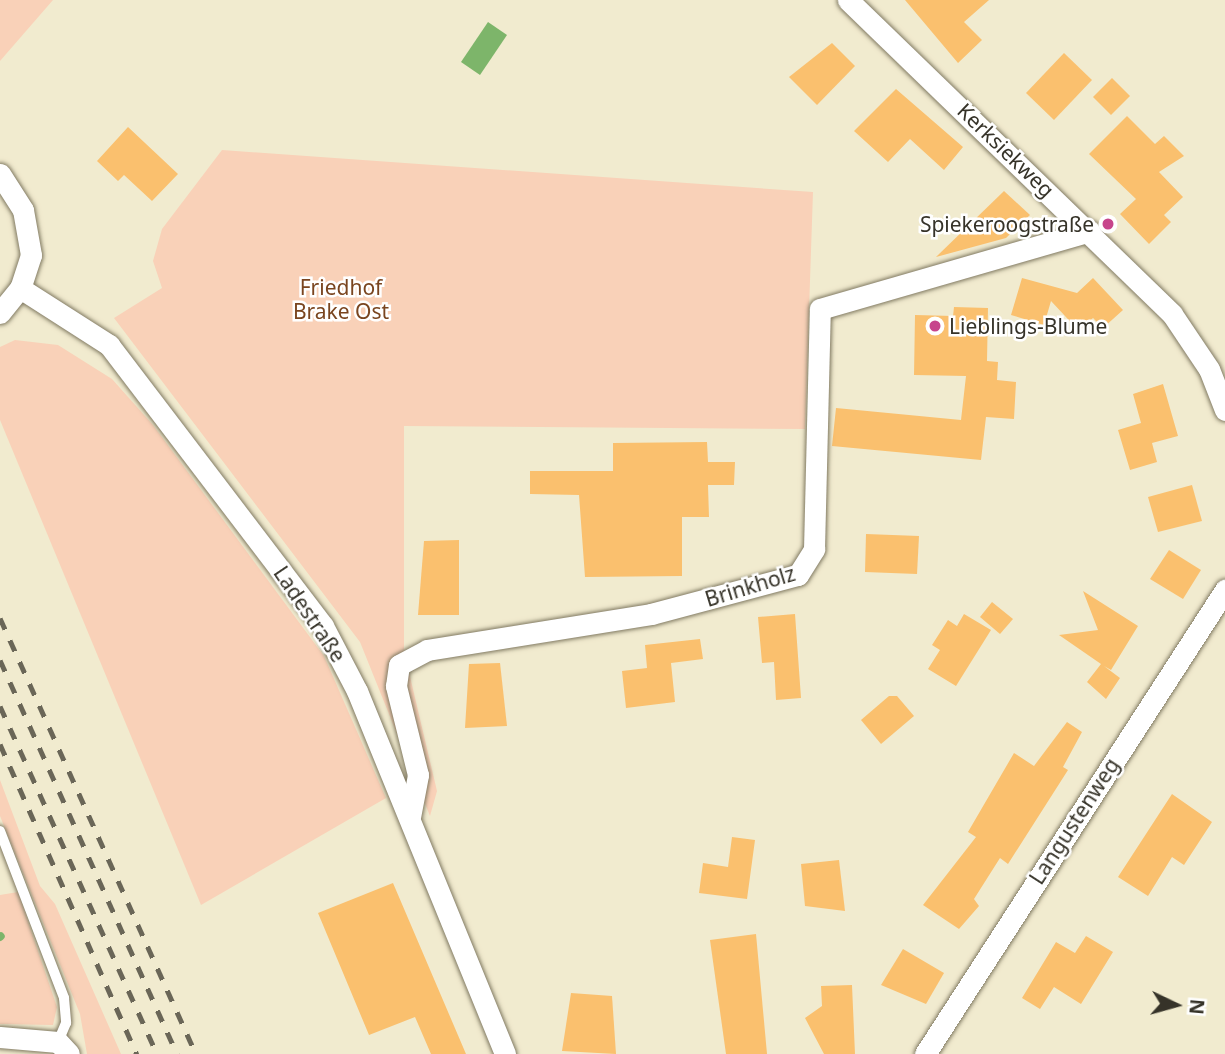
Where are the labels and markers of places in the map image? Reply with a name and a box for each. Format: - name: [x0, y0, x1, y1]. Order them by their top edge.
- place label: Spiekeroogstraße: [920, 211, 1094, 237]
- marker: Spiekeroogstraße: [1100, 216, 1116, 232]
- place label: Lieblings-Blume: [949, 313, 1107, 339]
- marker: Lieblings-Blume: [927, 318, 943, 334]

